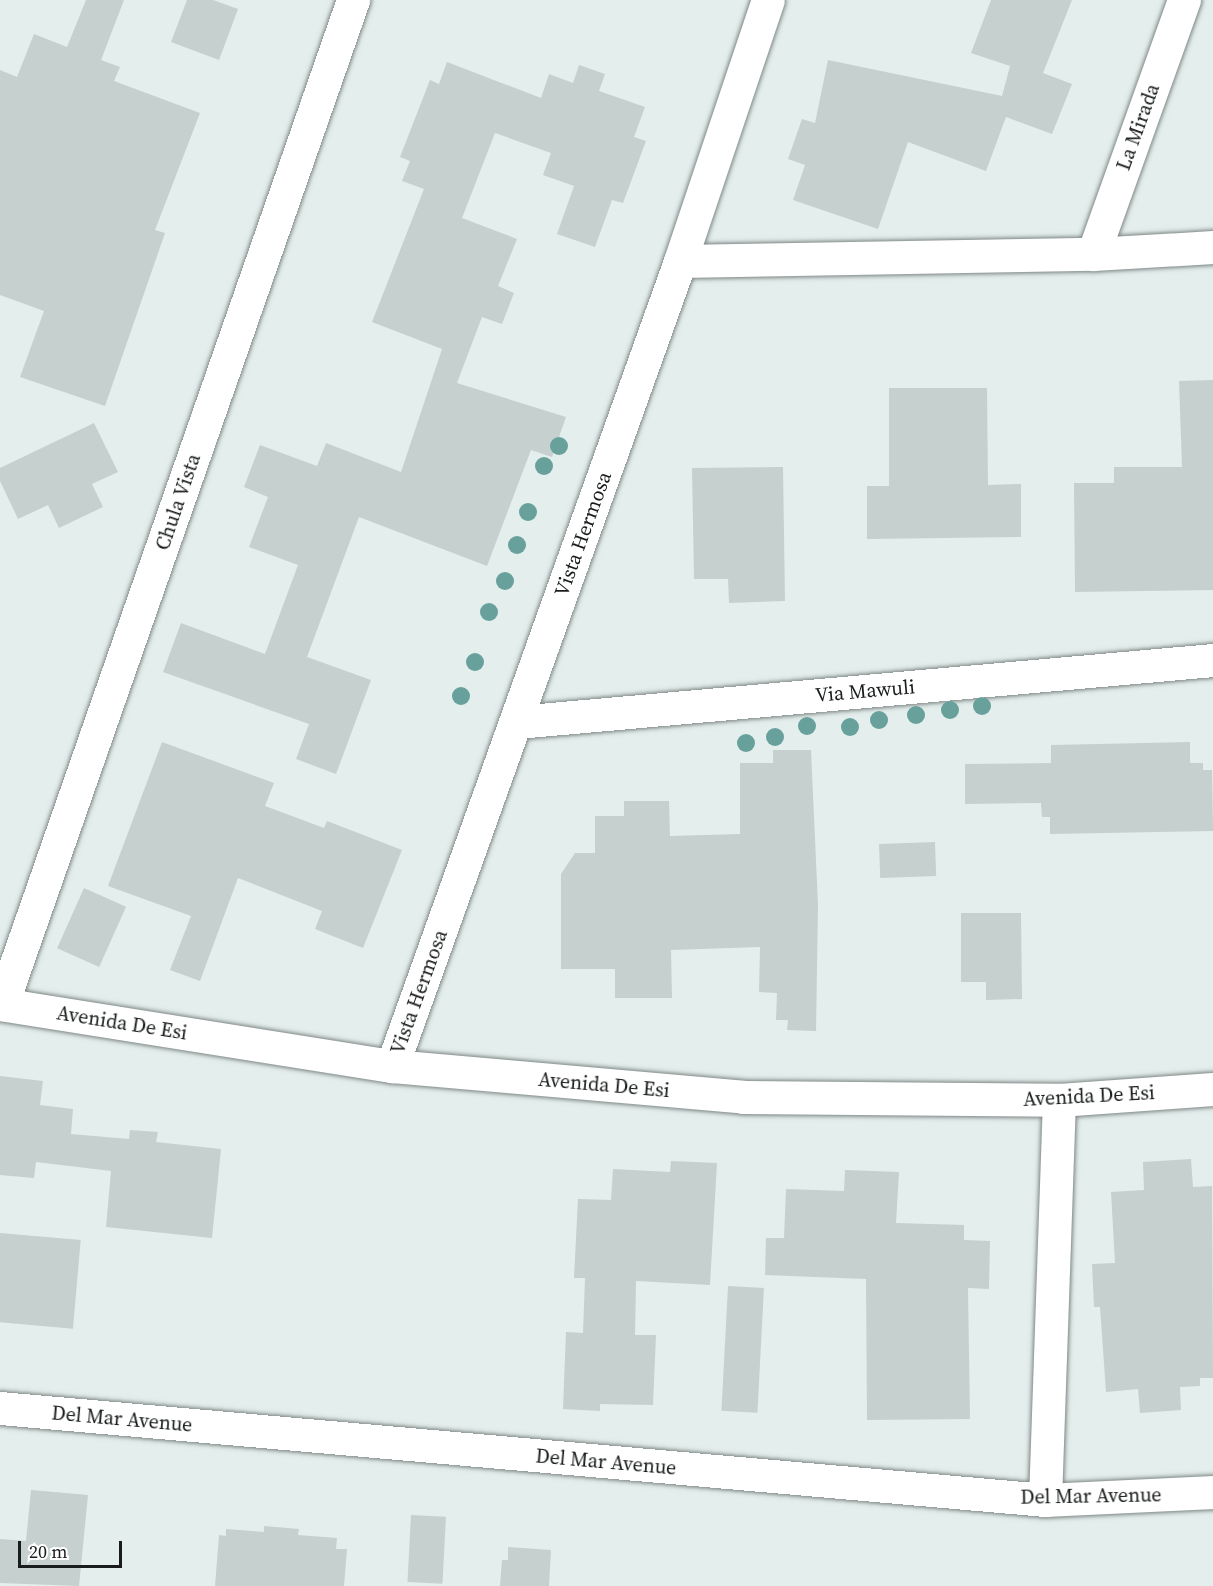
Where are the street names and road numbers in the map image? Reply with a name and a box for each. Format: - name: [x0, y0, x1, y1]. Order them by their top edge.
- street label: La Mirada: [1111, 80, 1165, 174]
- street label: Chula Vista: [150, 450, 206, 554]
- street label: Vista Hermosa: [549, 468, 617, 600]
- street label: Via Mawuli: [814, 675, 916, 707]
- street label: Vista Hermosa: [385, 926, 453, 1058]
- street label: Avenida De Esi: [55, 1001, 189, 1045]
- street label: Avenida De Esi: [537, 1067, 671, 1103]
- street label: Avenida De Esi: [1023, 1081, 1155, 1111]
- street label: Del Mar Avenue: [51, 1401, 193, 1437]
- street label: Del Mar Avenue: [535, 1444, 677, 1480]
- street label: Del Mar Avenue: [1020, 1483, 1162, 1509]

